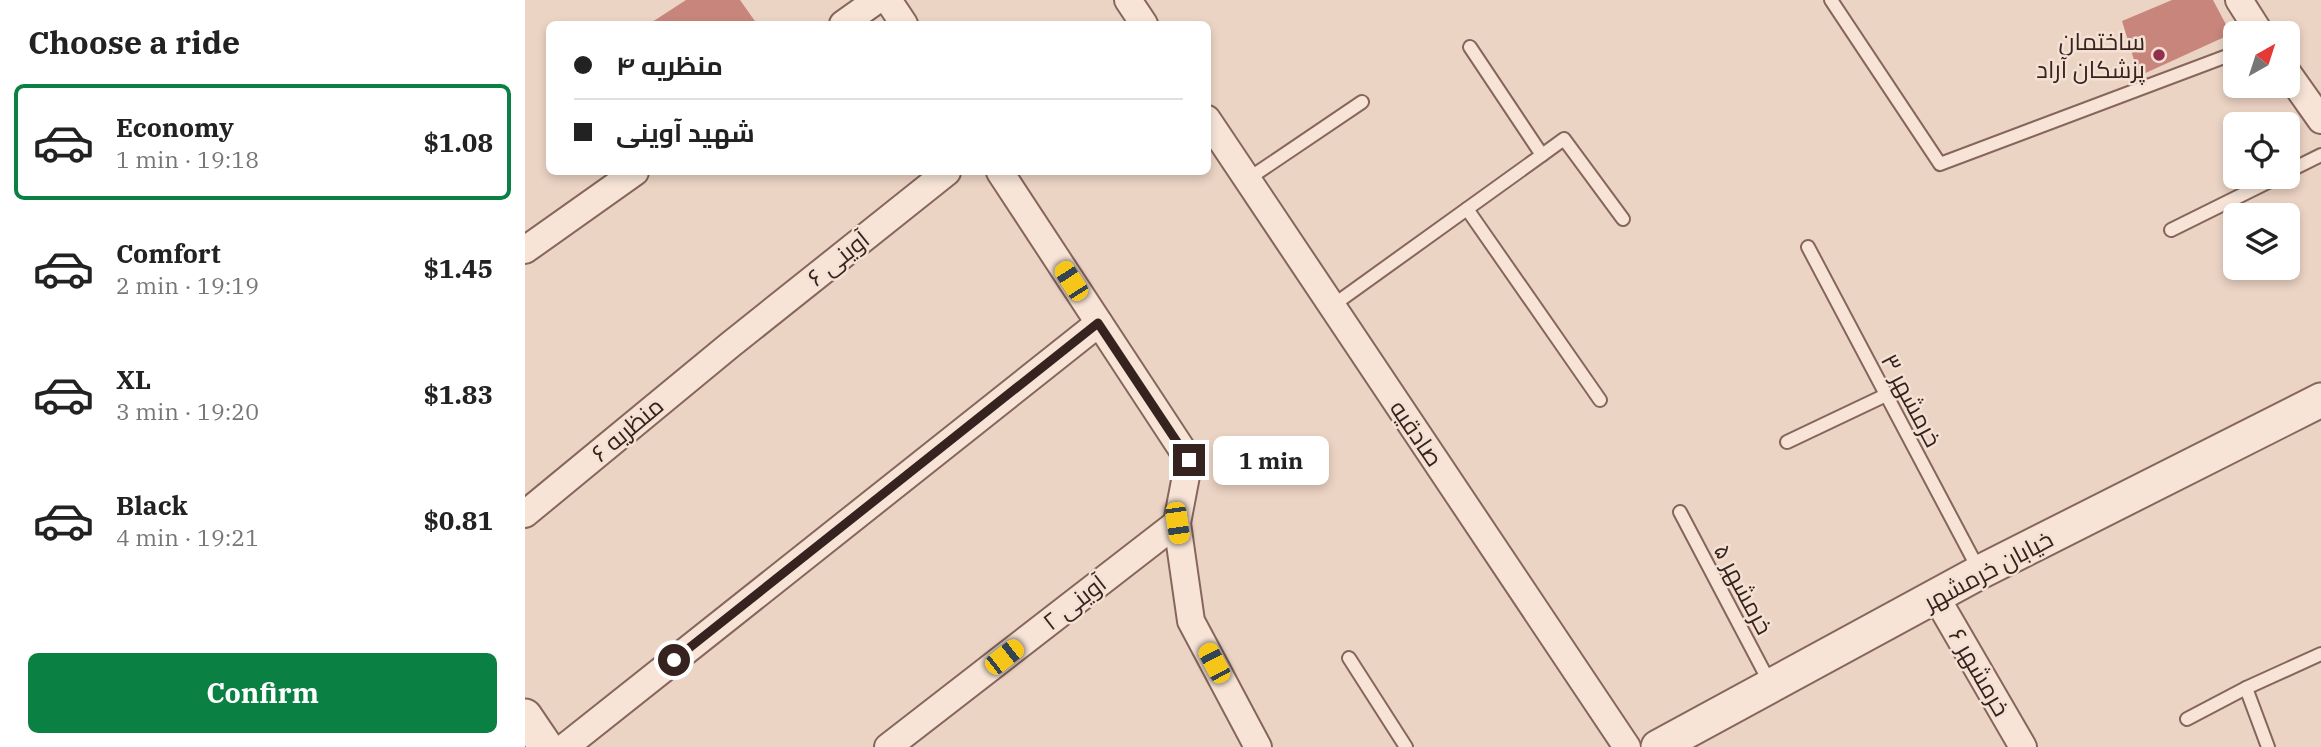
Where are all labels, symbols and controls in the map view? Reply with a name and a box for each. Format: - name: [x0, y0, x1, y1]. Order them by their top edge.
- text: Choose a ride: [28, 21, 240, 63]
- north arrow: [2223, 21, 2299, 98]
- map controls: [2223, 21, 2300, 280]
- place label: ساختمان پزشکان آراد: [2036, 25, 2146, 86]
- marker: ساختمان پزشکان آراد: [2151, 47, 2167, 63]
- text: منظریه ۴: [616, 48, 723, 82]
- text: Economy: [116, 110, 234, 144]
- icon: car: [32, 111, 95, 174]
- button: locate: [2223, 112, 2300, 189]
- text: شهید آوینی: [616, 115, 755, 149]
- text: $1.08: [423, 125, 493, 159]
- text: 1 min · 19:18: [116, 144, 259, 174]
- button: layers: [2223, 203, 2300, 280]
- street label: آوینی ۶: [800, 223, 876, 293]
- text: Comfort: [116, 236, 221, 270]
- icon: car: [32, 237, 95, 300]
- text: $1.45: [423, 251, 493, 285]
- car: [1051, 258, 1092, 304]
- text: 2 min · 19:19: [116, 270, 259, 300]
- street label: خرمشهر ۳: [1874, 348, 1950, 452]
- text: XL: [116, 362, 151, 396]
- icon: car: [32, 363, 95, 426]
- text: $1.83: [423, 377, 493, 411]
- street label: منظریه ۶: [584, 389, 670, 469]
- street label: صادقیه: [1383, 393, 1451, 473]
- text: 3 min · 19:20: [116, 396, 259, 426]
- callout: 1 min: [1213, 435, 1329, 484]
- route end: [1173, 444, 1205, 476]
- text: 1 min: [1239, 445, 1303, 475]
- text: Black: [116, 488, 188, 522]
- icon: car: [32, 489, 95, 552]
- car: [1164, 501, 1191, 545]
- text: $0.81: [423, 503, 493, 537]
- text: 4 min · 19:21: [116, 522, 259, 552]
- street label: خیابان خرمشهر: [1916, 523, 2058, 618]
- street label: خرمشهر ۵: [1707, 538, 1781, 640]
- street label: آوینی ۲: [1036, 567, 1113, 637]
- street label: خرمشهر ۶: [1942, 622, 2018, 722]
- car: [981, 636, 1028, 678]
- car: [1195, 640, 1234, 686]
- route start: [658, 644, 690, 676]
- button: Confirm: [28, 653, 497, 733]

